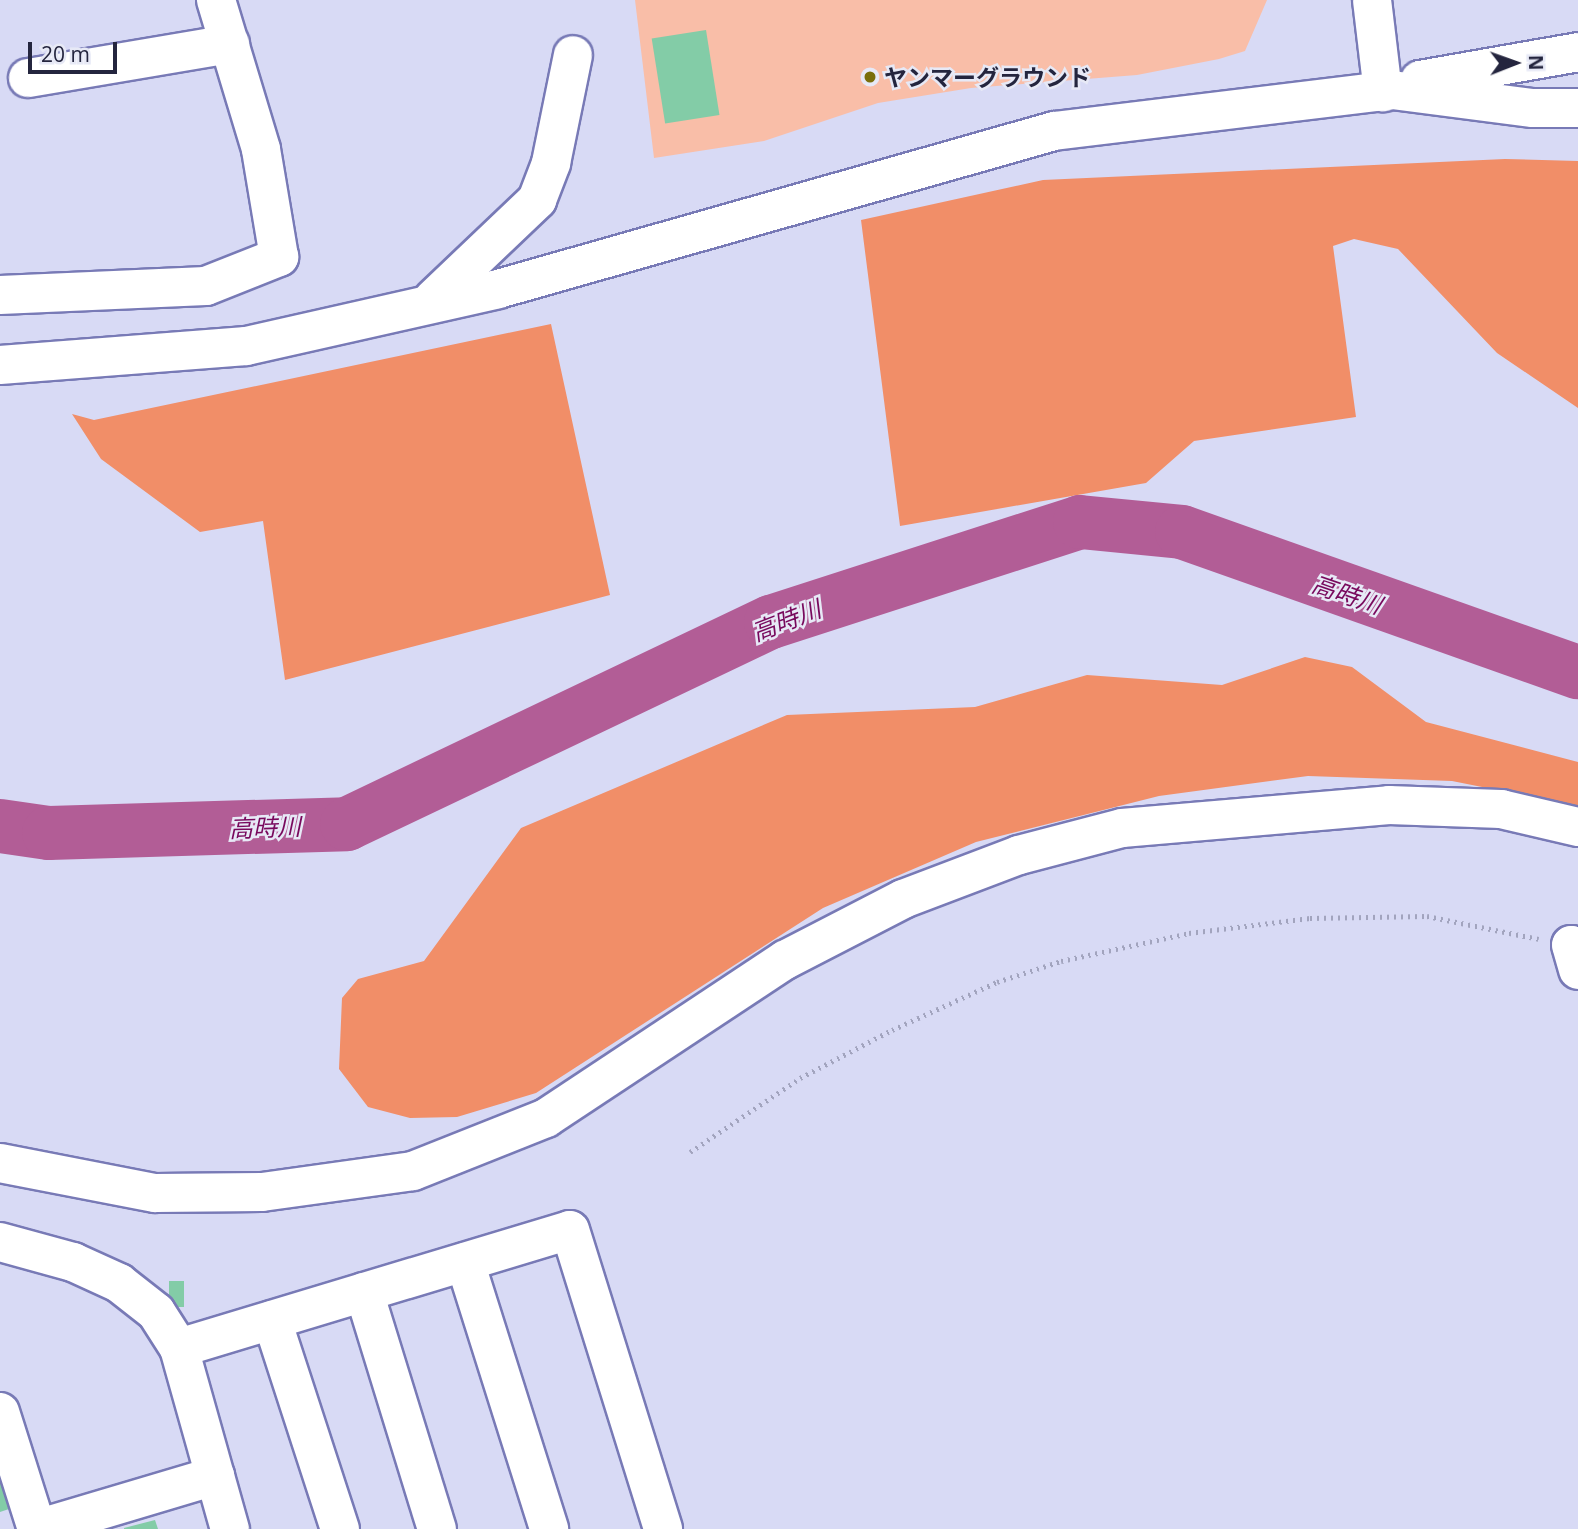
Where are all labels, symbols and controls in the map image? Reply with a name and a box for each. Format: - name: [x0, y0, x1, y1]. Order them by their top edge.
- scale bar: [32, 28, 121, 72]
- north arrow: [1480, 28, 1550, 98]
- text: 20 m: [41, 40, 90, 68]
- text: N: [1523, 55, 1549, 71]
- place label: ヤンマーグラウンド: [884, 63, 1091, 91]
- marker: ヤンマーグラウンド: [862, 69, 878, 85]
- water label: 高時川: [1308, 569, 1386, 619]
- water label: 高時川: [747, 594, 825, 646]
- water label: 高時川: [229, 811, 301, 843]

